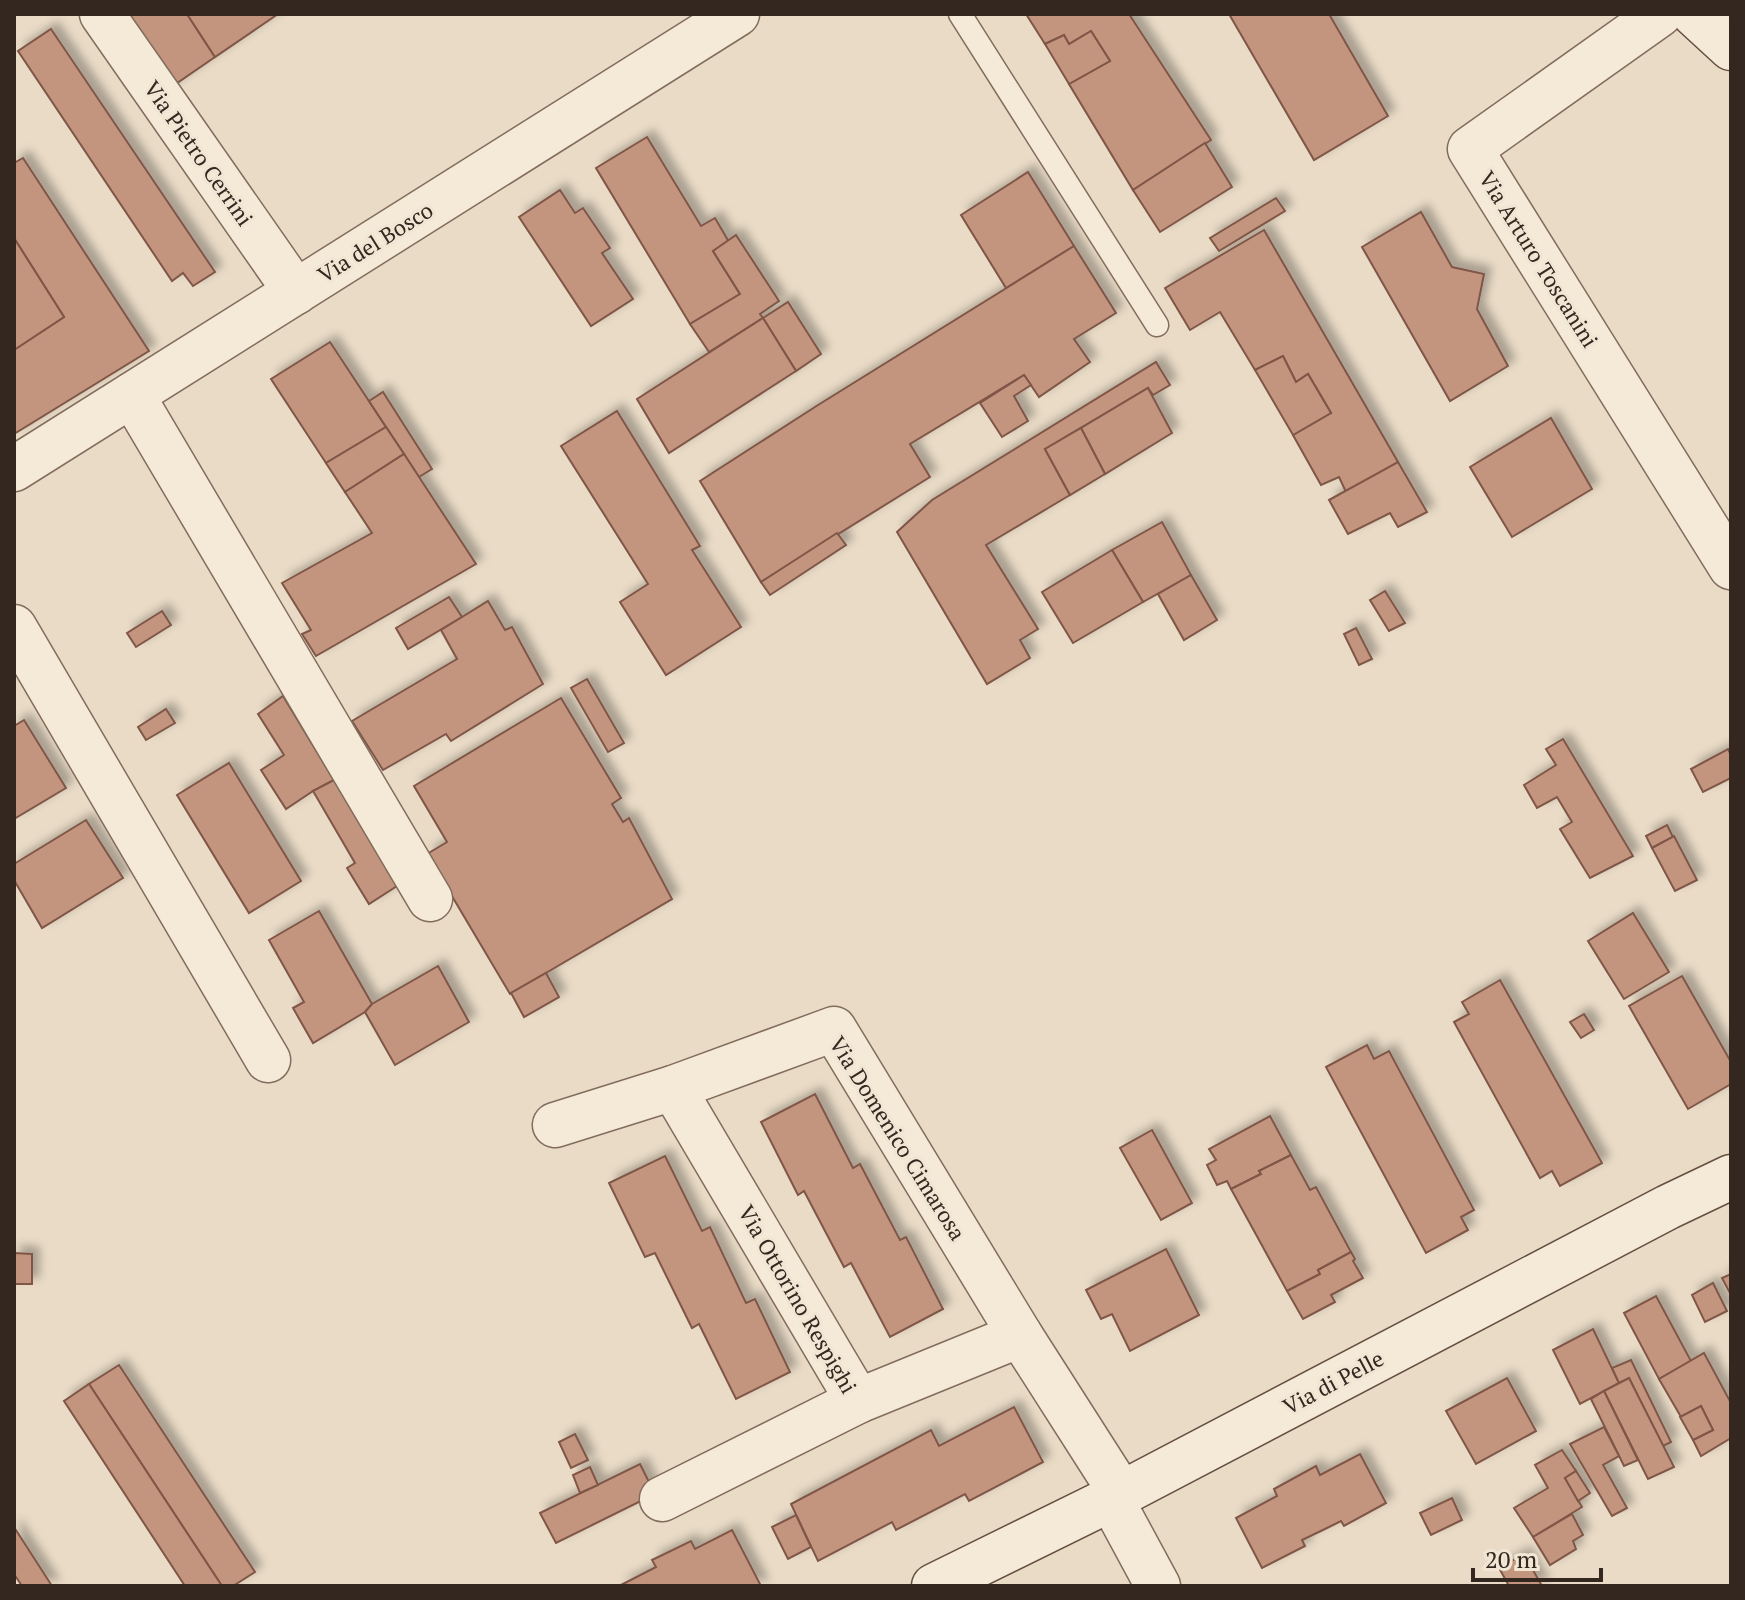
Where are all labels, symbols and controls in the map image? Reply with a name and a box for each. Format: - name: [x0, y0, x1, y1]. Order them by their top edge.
- street label: Via Pietro Cerrini: [138, 75, 260, 231]
- street label: Via Arturo Toscanini: [1473, 165, 1605, 353]
- street label: Via del Bosco: [312, 195, 438, 289]
- street label: Via Domenico Cimarosa: [823, 1031, 973, 1245]
- street label: Via Ottorino Respighi: [732, 1200, 864, 1398]
- street label: Via di Pelle: [1278, 1343, 1388, 1421]
- scale bar: [1473, 1532, 1601, 1582]
- text: 20 m: [1485, 1543, 1537, 1575]

